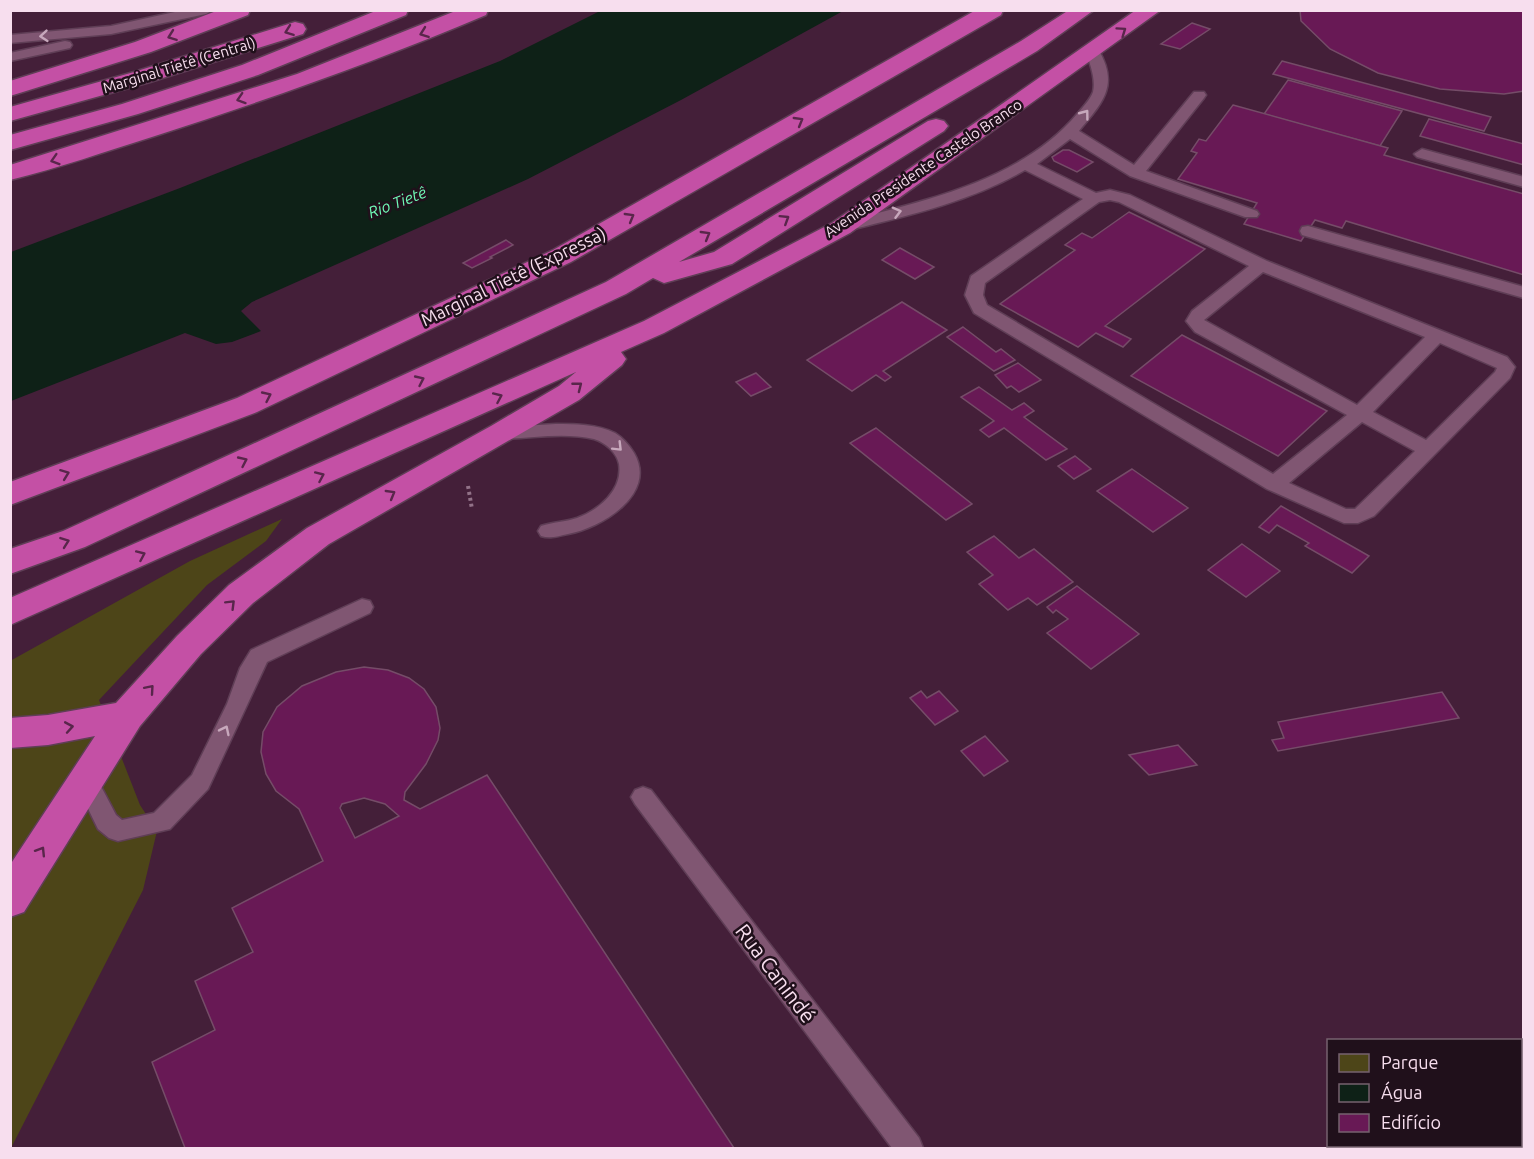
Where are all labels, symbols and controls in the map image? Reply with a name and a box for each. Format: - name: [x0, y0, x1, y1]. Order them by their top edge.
- one-way arrow: [285, 23, 295, 36]
- one-way arrow: [419, 26, 430, 39]
- one-way arrow: [1116, 27, 1127, 38]
- one-way arrow: [40, 29, 49, 42]
- one-way arrow: [167, 29, 178, 41]
- street label: Marginal Tietê (Central): [101, 34, 257, 96]
- one-way arrow: [236, 92, 247, 105]
- street label: Avenida Presidente Castelo Branco: [821, 95, 1025, 241]
- one-way arrow: [1078, 110, 1089, 121]
- one-way arrow: [793, 117, 803, 128]
- one-way arrow: [50, 153, 61, 165]
- water label: Rio Tietê: [365, 183, 429, 221]
- one-way arrow: [891, 207, 902, 219]
- one-way arrow: [624, 213, 634, 224]
- one-way arrow: [779, 215, 789, 227]
- street label: Marginal Tietê (Expressa): [417, 222, 609, 330]
- one-way arrow: [700, 231, 710, 243]
- one-way arrow: [414, 375, 425, 387]
- one-way arrow: [571, 382, 582, 393]
- one-way arrow: [260, 391, 271, 403]
- one-way arrow: [491, 392, 502, 404]
- one-way arrow: [611, 441, 622, 451]
- one-way arrow: [236, 457, 247, 469]
- one-way arrow: [59, 468, 70, 481]
- one-way arrow: [313, 472, 324, 484]
- one-way arrow: [385, 490, 396, 501]
- one-way arrow: [59, 537, 70, 549]
- one-way arrow: [135, 550, 146, 562]
- one-way arrow: [223, 600, 234, 611]
- one-way arrow: [143, 685, 154, 696]
- one-way arrow: [63, 721, 73, 734]
- one-way arrow: [218, 725, 230, 736]
- one-way arrow: [34, 846, 45, 857]
- street label: Rua Canindé: [731, 919, 821, 1027]
- legend: [1327, 1039, 1522, 1147]
- text: Parque: [1381, 1052, 1438, 1072]
- text: Água: [1381, 1081, 1423, 1102]
- text: Edifício: [1381, 1112, 1441, 1132]

